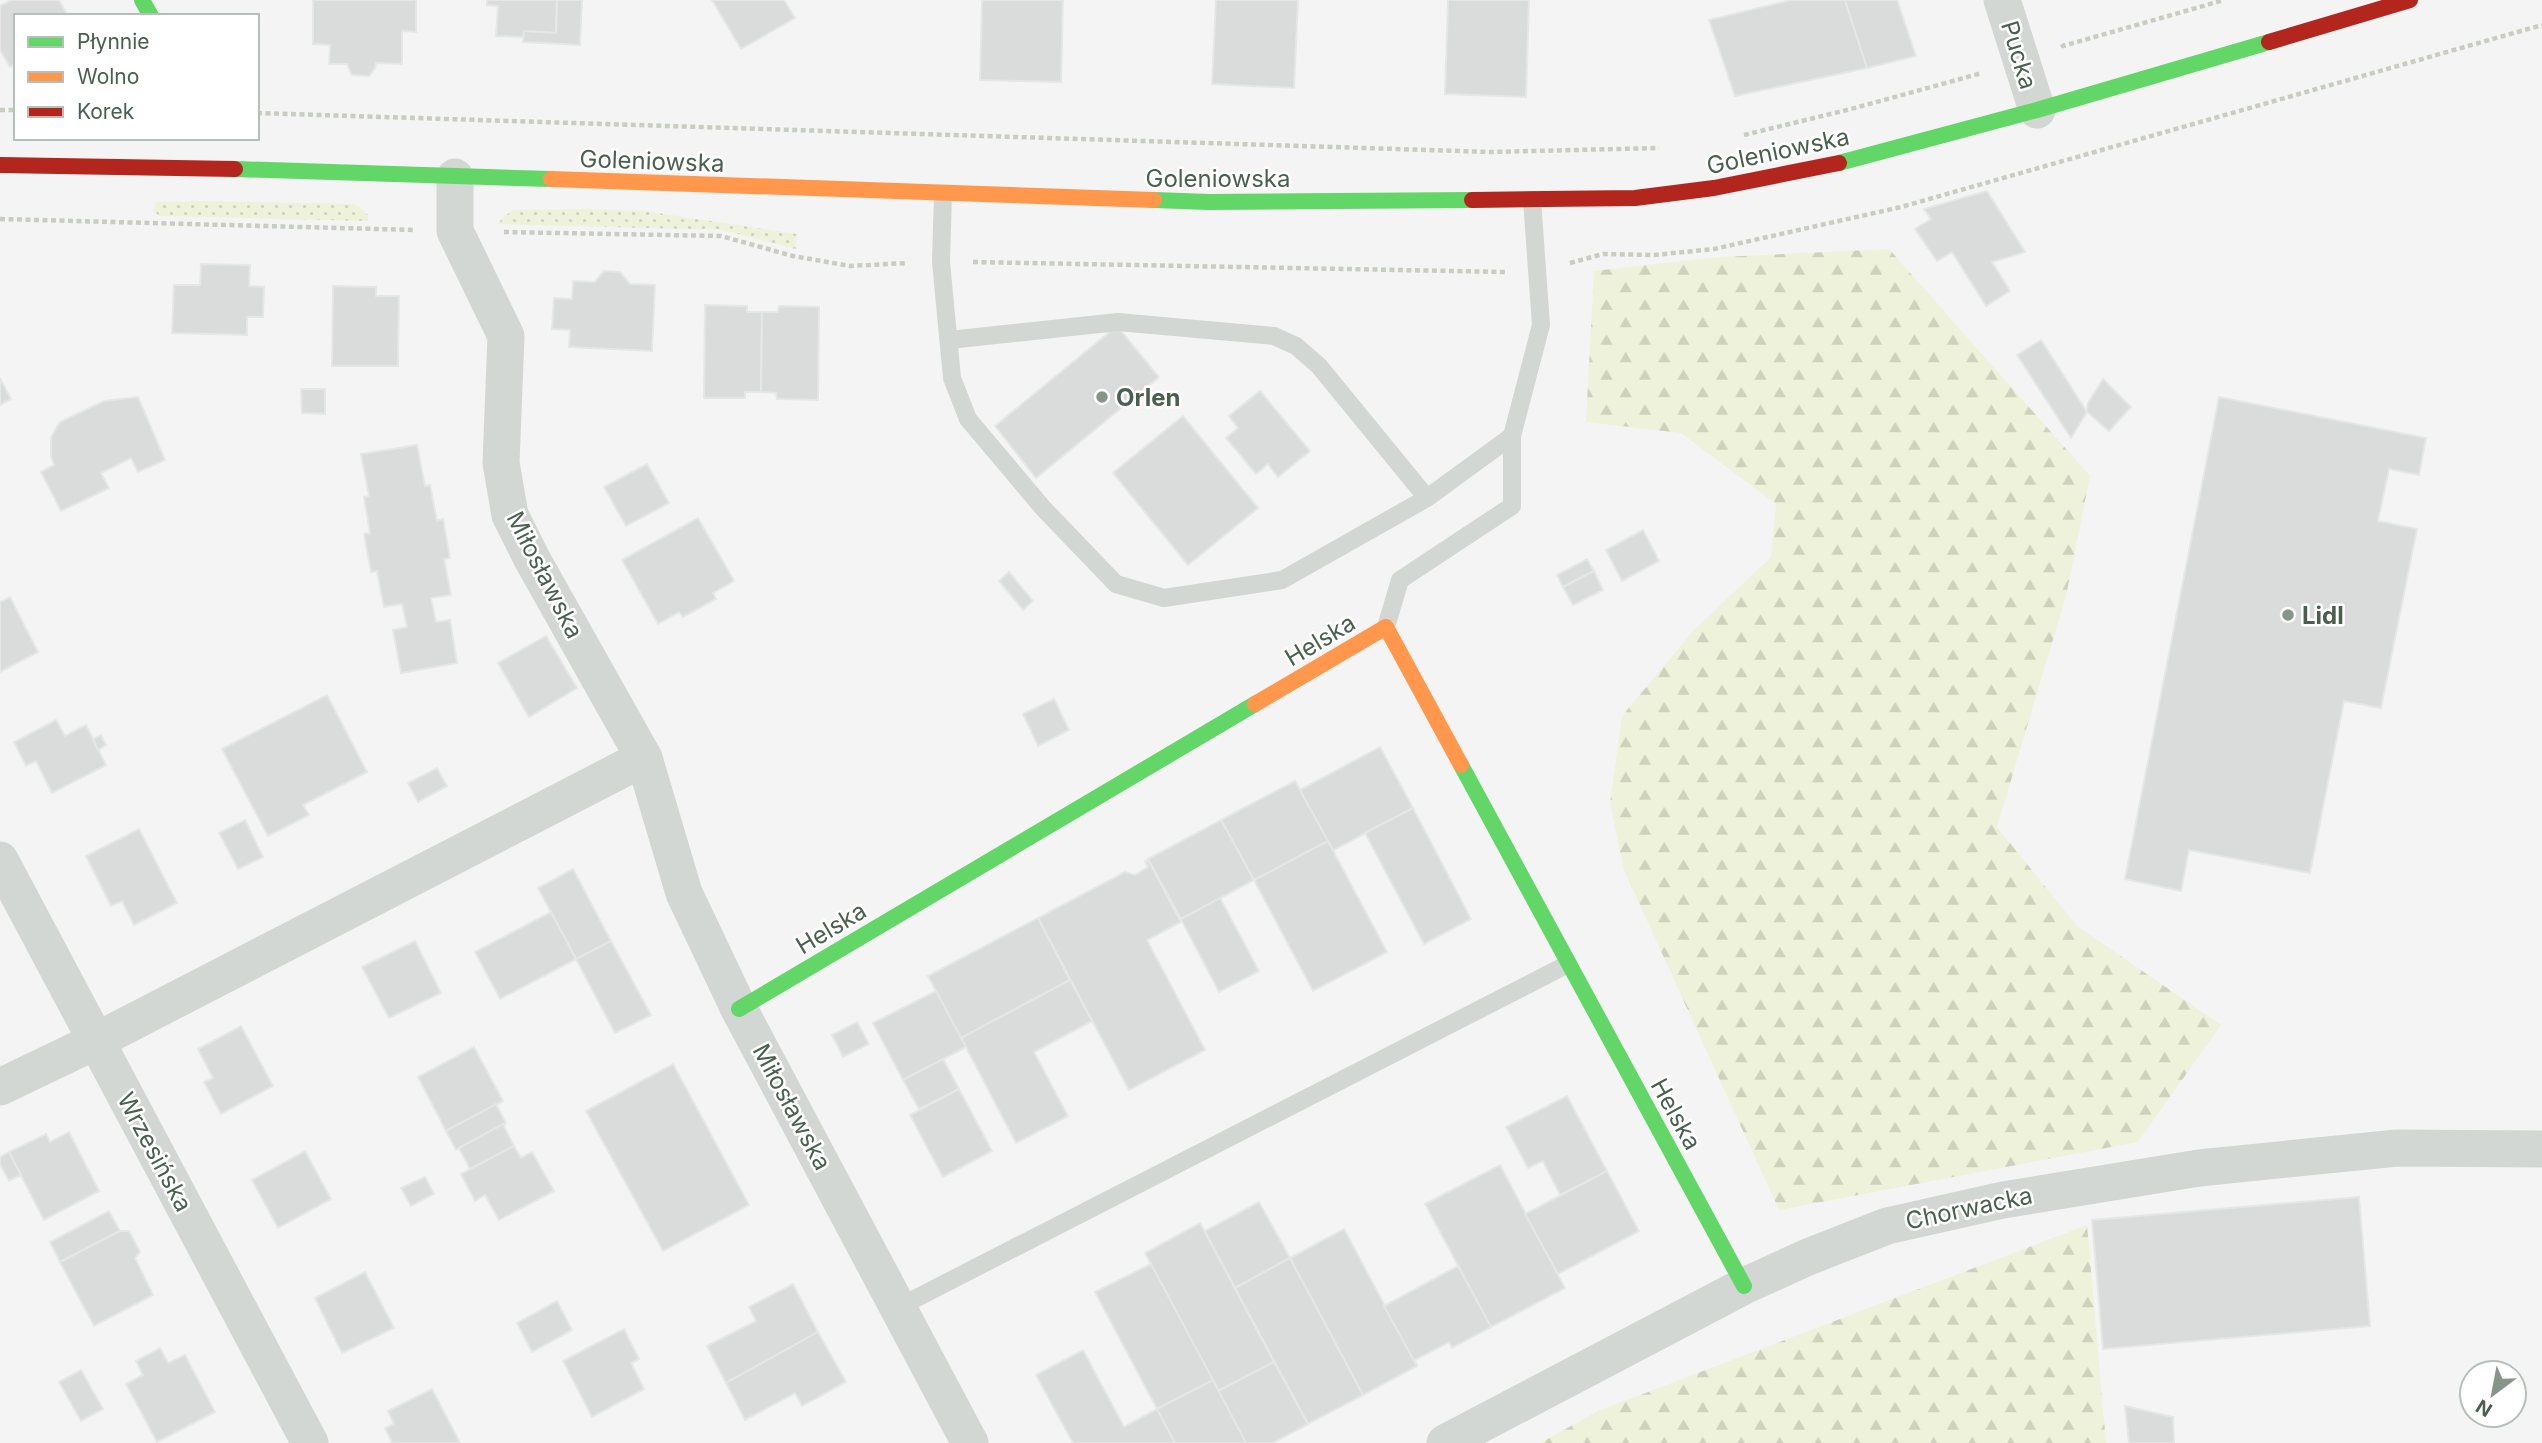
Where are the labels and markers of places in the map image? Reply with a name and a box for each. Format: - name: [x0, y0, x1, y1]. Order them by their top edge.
- place label: Orlen: [1116, 383, 1180, 412]
- marker: Orlen: [1094, 389, 1110, 405]
- place label: Lidl: [2302, 601, 2344, 630]
- marker: Lidl: [2280, 607, 2296, 623]

